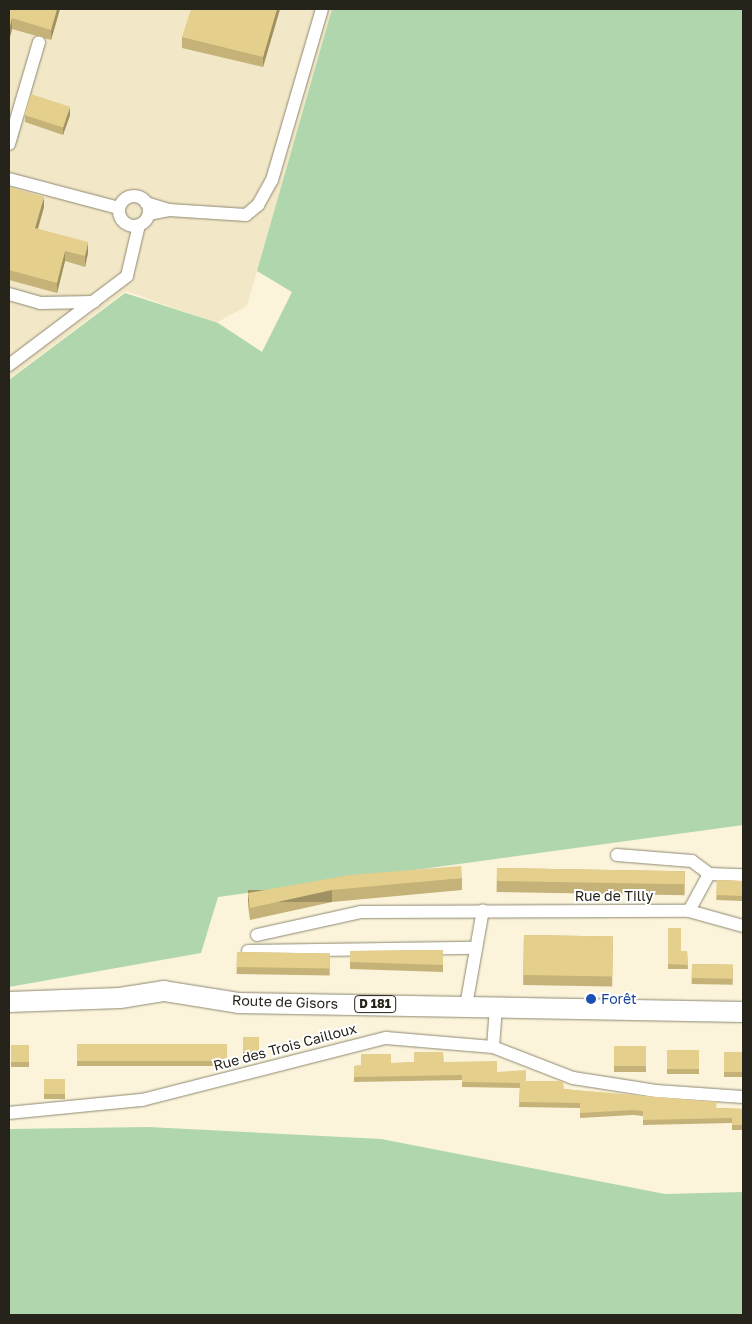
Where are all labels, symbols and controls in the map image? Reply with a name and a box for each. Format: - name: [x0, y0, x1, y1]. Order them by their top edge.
- street label: Rue de Tilly: [575, 888, 653, 904]
- place label: Forêt: [601, 991, 637, 1007]
- street label: Route de Gisors: [232, 992, 338, 1012]
- marker: Forêt: [585, 993, 597, 1005]
- road number: D 181: [354, 994, 396, 1014]
- street label: Rue des Trois Cailloux: [212, 1020, 358, 1074]

